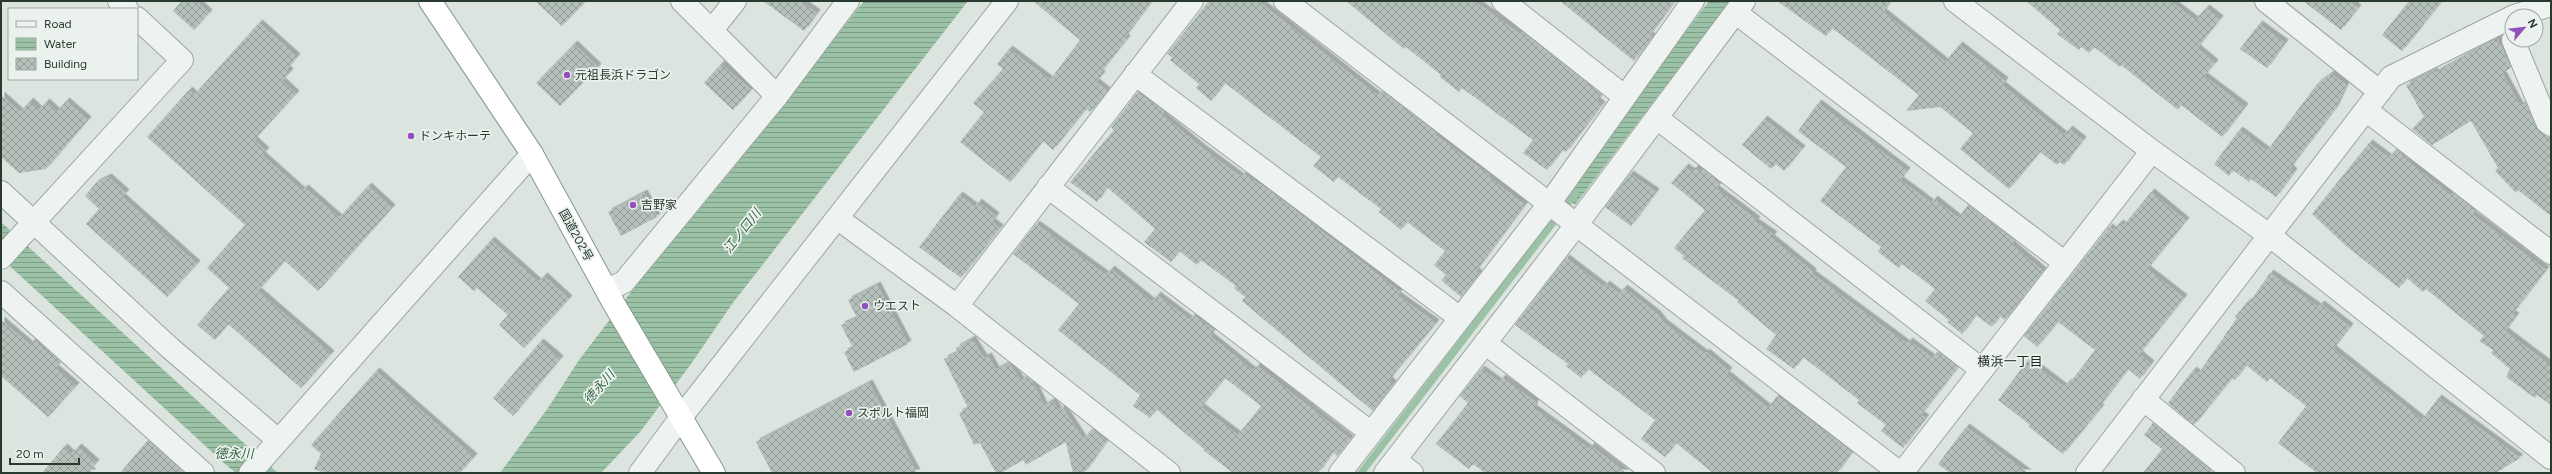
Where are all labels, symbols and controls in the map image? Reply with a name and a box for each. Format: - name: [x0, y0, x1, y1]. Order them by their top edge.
- legend: [8, 8, 138, 80]
- north arrow: [2504, 8, 2544, 48]
- text: Road: [44, 17, 72, 31]
- text: N: [2525, 17, 2540, 30]
- text: Water: [44, 37, 76, 51]
- text: Building: [44, 57, 87, 71]
- place label: 元祖長浜ドラゴン: [575, 68, 671, 82]
- marker: 元祖長浜ドラゴン: [562, 70, 572, 80]
- place label: ドンキホーテ: [419, 129, 491, 143]
- marker: ドンキホーテ: [406, 131, 416, 141]
- place label: 吉野家: [641, 198, 677, 212]
- marker: 吉野家: [628, 200, 638, 210]
- water label: 江ノ口川: [720, 204, 765, 256]
- street label: 国道202号: [556, 207, 596, 263]
- place label: ウエスト: [873, 299, 921, 313]
- marker: ウエスト: [860, 301, 870, 311]
- district label: 横浜一丁目: [1977, 354, 2043, 369]
- water label: 徳永川: [581, 366, 619, 407]
- place label: スポルト福岡: [857, 406, 929, 420]
- marker: スポルト福岡: [844, 408, 854, 418]
- scale bar: [10, 440, 79, 466]
- water label: 徳永川: [214, 446, 255, 461]
- text: 20 m: [16, 447, 44, 461]

